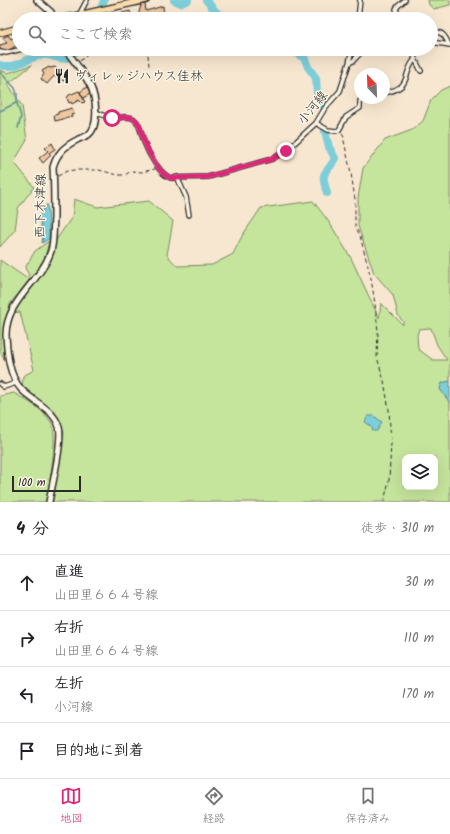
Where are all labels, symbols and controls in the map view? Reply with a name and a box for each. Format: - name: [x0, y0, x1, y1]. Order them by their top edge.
- search box: [12, 12, 438, 56]
- icon: search: [26, 23, 48, 45]
- text: ここで検索: [58, 23, 133, 47]
- place label: ヴィレッジハウス佳林: [74, 66, 203, 87]
- restaurant icon: ヴィレッジハウス佳林: [53, 67, 71, 85]
- north arrow: [354, 68, 390, 104]
- street label: 小河線: [293, 85, 334, 130]
- route start: [103, 109, 121, 127]
- route end: [277, 142, 295, 160]
- street label: 西下木津線: [30, 172, 52, 239]
- map controls: [402, 454, 438, 490]
- button: layers: [402, 454, 438, 490]
- scale bar: [12, 474, 81, 493]
- text: 100 m: [18, 474, 46, 492]
- text: 4 分: [16, 516, 49, 543]
- text: 徒歩 · 310 m: [361, 518, 434, 539]
- text: 直進: [54, 560, 84, 584]
- icon: ahead: [16, 572, 38, 594]
- text: 30 m: [405, 572, 434, 593]
- text: 山田里６６４号線: [54, 585, 158, 606]
- text: 右折: [54, 616, 84, 640]
- icon: right: [16, 628, 38, 650]
- text: 110 m: [404, 628, 434, 649]
- text: 山田里６６４号線: [54, 641, 158, 662]
- text: 左折: [54, 672, 84, 696]
- icon: left: [16, 684, 38, 706]
- text: 170 m: [402, 684, 434, 705]
- text: 小河線: [54, 697, 93, 718]
- text: 目的地に到着: [54, 739, 144, 763]
- icon: arrive: [16, 740, 38, 762]
- tab: 地図: [60, 785, 82, 828]
- tab: 経路: [203, 785, 225, 828]
- tab: 保存済み: [346, 785, 390, 828]

